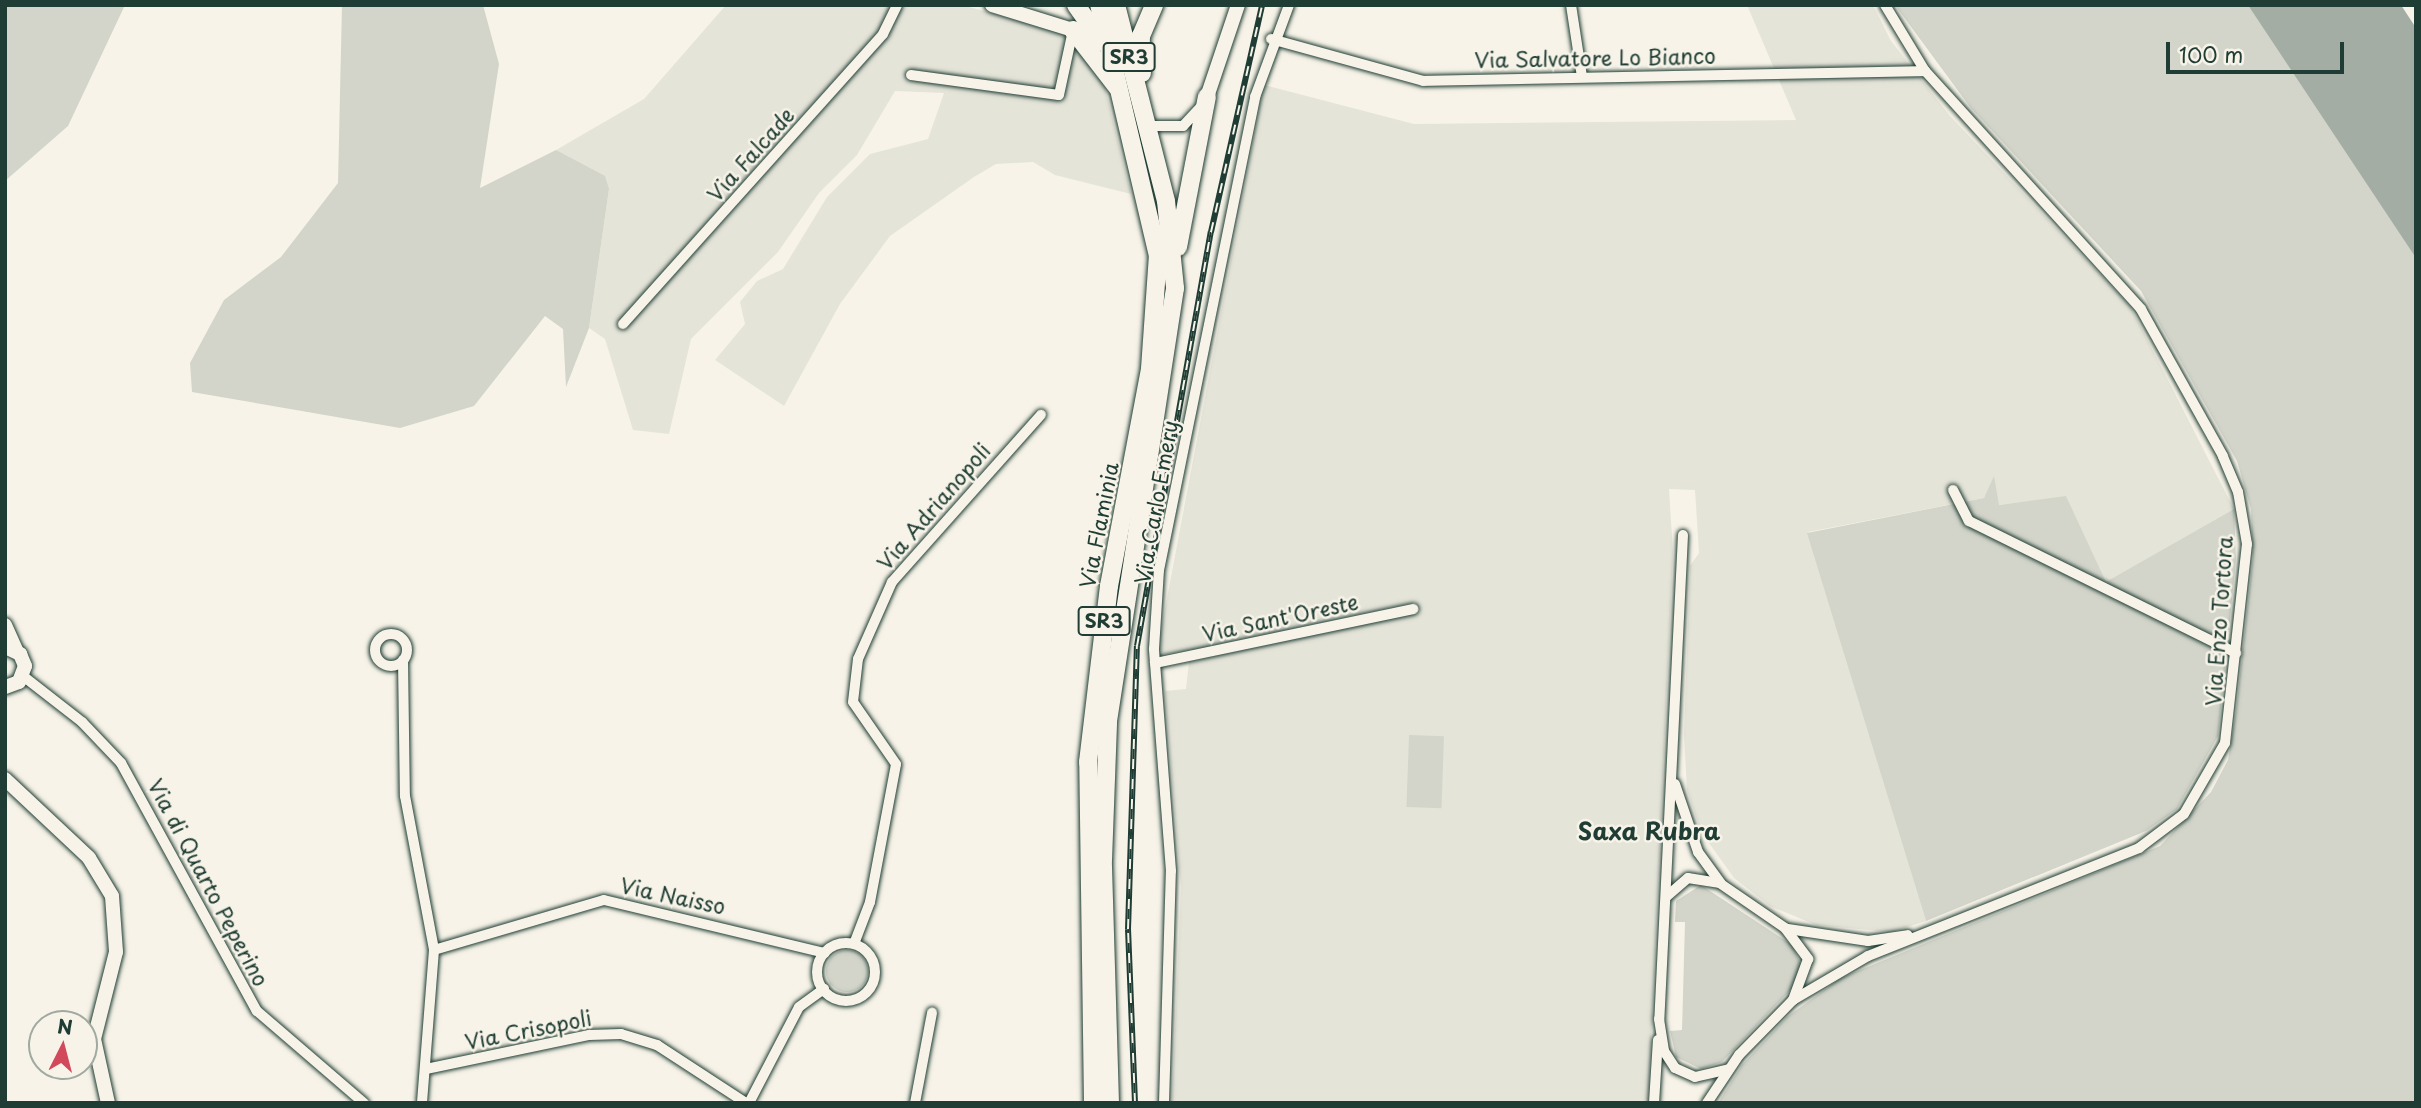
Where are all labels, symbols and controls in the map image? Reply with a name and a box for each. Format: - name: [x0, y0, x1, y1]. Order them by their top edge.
- scale bar: [2169, 28, 2348, 72]
- text: 100 m: [2179, 38, 2243, 70]
- road number: SR3: [1101, 41, 1157, 72]
- street label: Via Salvatore Lo Bianco: [1474, 42, 1716, 72]
- street label: Via Falcade: [701, 102, 799, 206]
- street label: Via Carlo Emery: [1128, 418, 1182, 586]
- street label: Via Adrianopoli: [872, 438, 994, 574]
- street label: Via Flaminia: [1074, 460, 1122, 590]
- street label: Via Enzo Tortora: [2200, 536, 2236, 706]
- street label: Via Sant'Oreste: [1200, 588, 1360, 646]
- road number: SR3: [1076, 606, 1132, 636]
- street label: Via di Quarto Peperino: [144, 774, 274, 990]
- district label: Saxa Rubra: [1578, 817, 1720, 845]
- street label: Via Naisso: [618, 872, 728, 918]
- street label: Via Crisopoli: [463, 1004, 593, 1054]
- north arrow: [28, 1010, 98, 1080]
- text: N: [56, 1011, 74, 1041]

